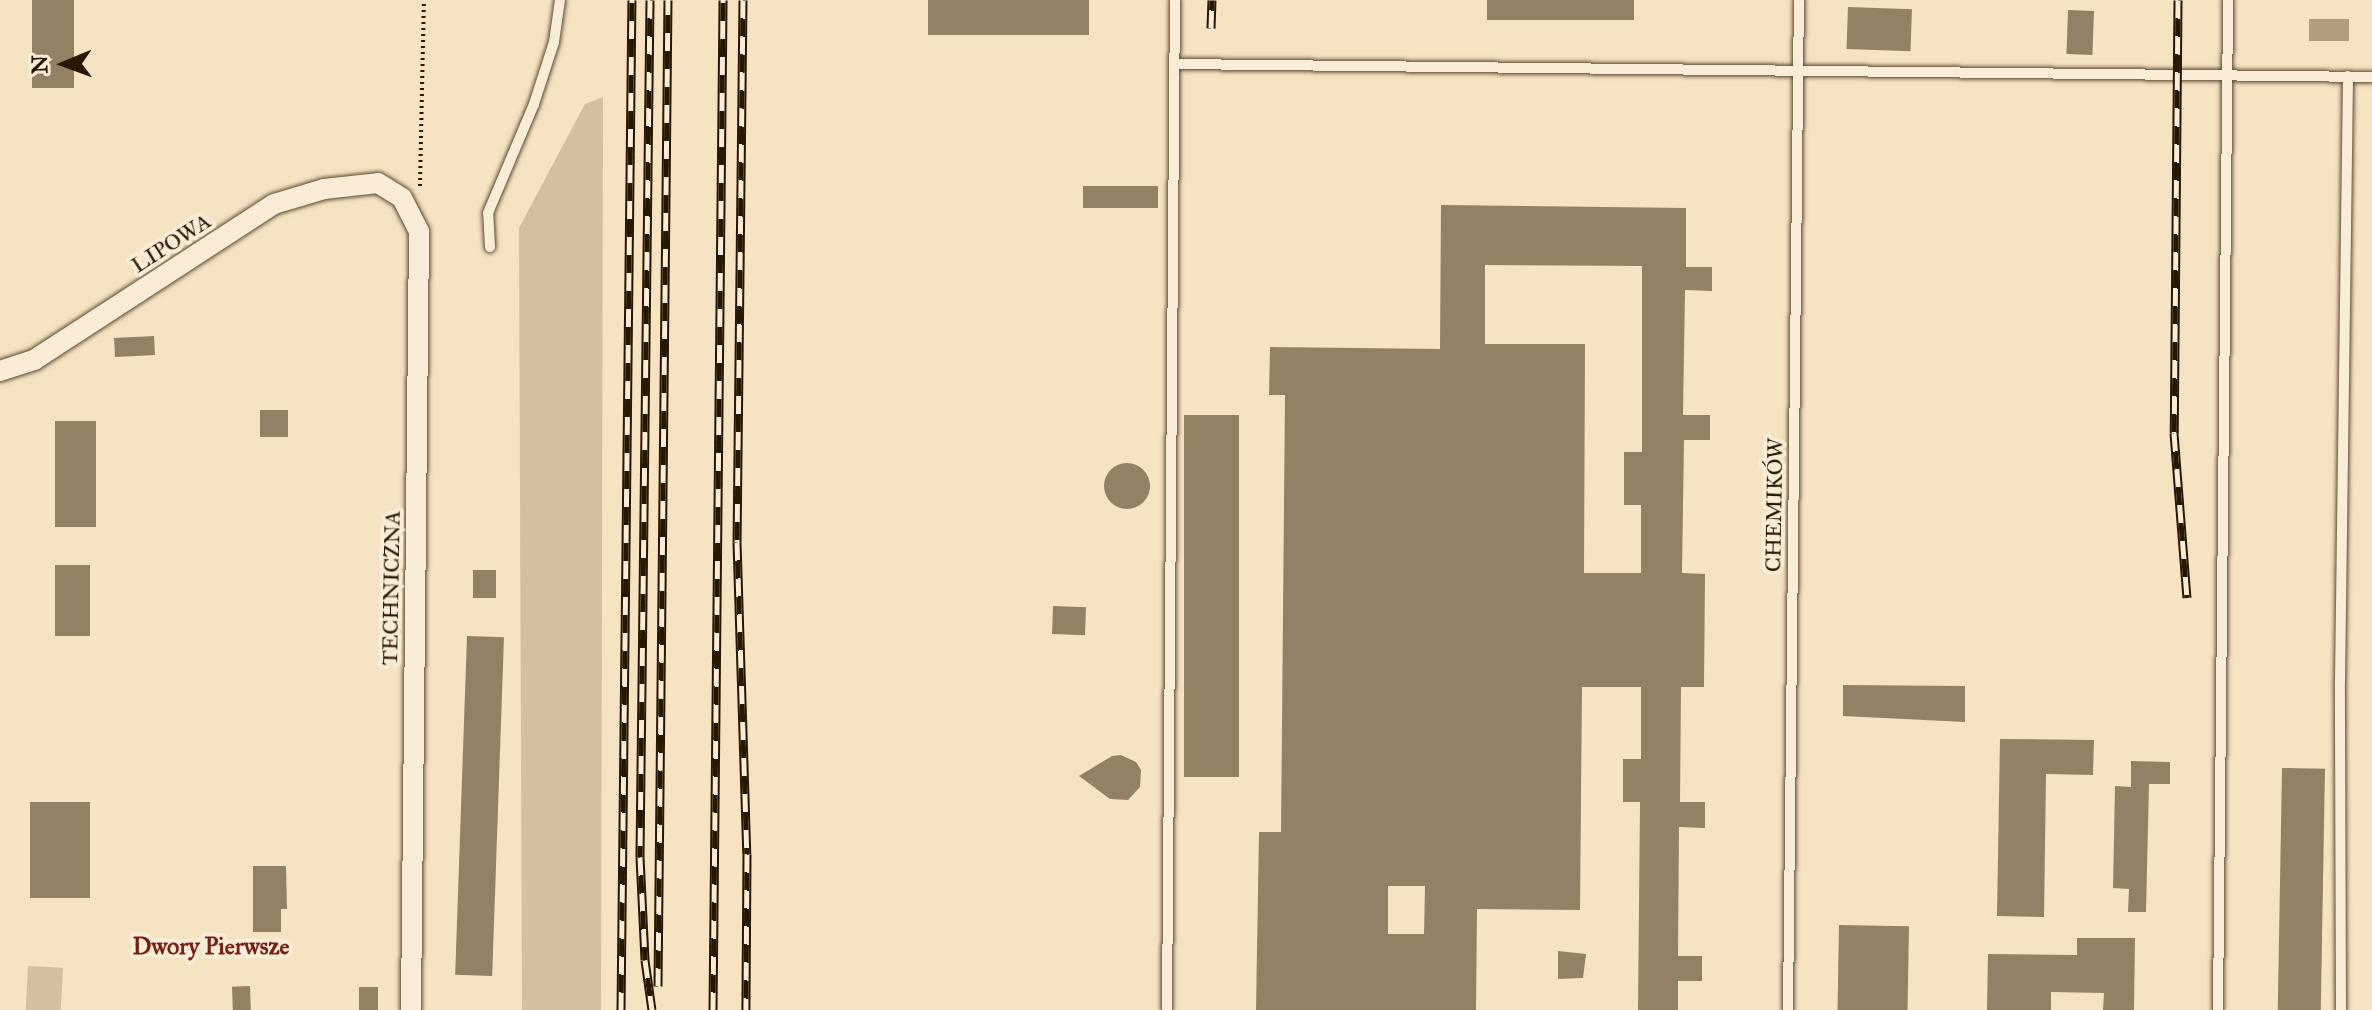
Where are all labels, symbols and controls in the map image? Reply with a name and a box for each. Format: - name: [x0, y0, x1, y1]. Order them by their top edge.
- north arrow: [24, 24, 104, 104]
- text: N: [26, 55, 53, 74]
- street label: LIPOWA: [126, 208, 216, 278]
- street label: CHEMIKÓW: [1760, 438, 1788, 572]
- street label: TECHNICZNA: [376, 510, 406, 666]
- district label: Dwory Pierwsze: [132, 933, 290, 961]

